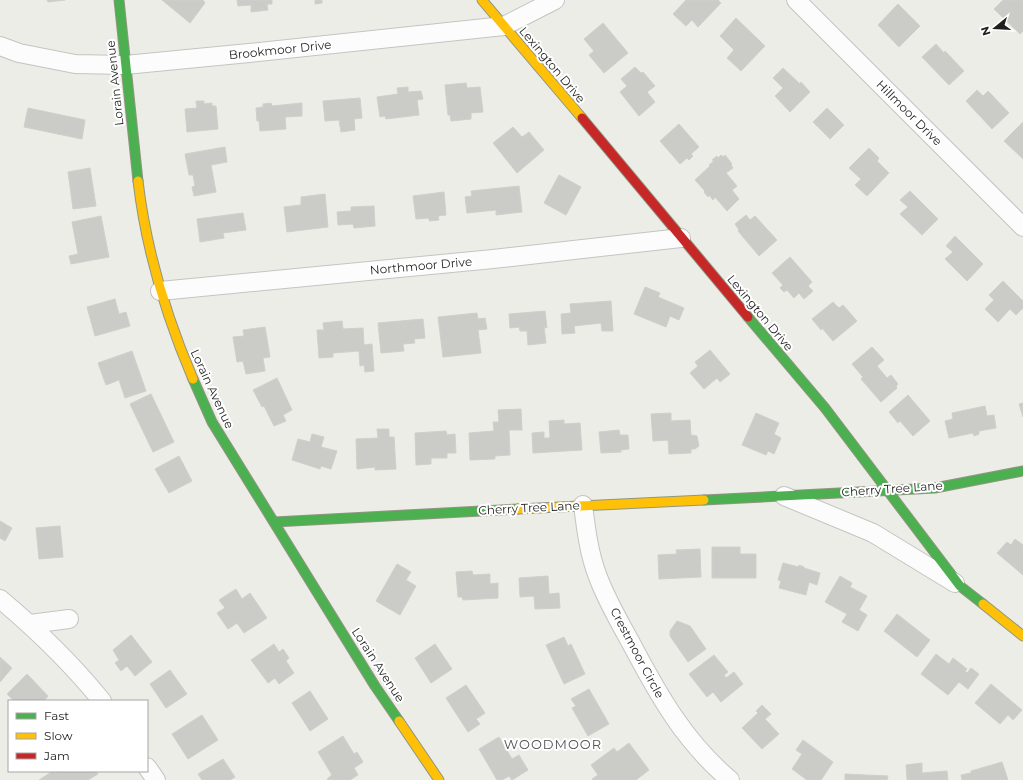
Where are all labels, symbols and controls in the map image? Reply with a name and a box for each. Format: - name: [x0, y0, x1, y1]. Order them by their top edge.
- north arrow: [975, 8, 1015, 48]
- street label: Lexington Drive: [516, 24, 589, 106]
- text: N: [977, 25, 994, 37]
- street label: Brookmoor Drive: [228, 37, 332, 62]
- street label: Lorain Avenue: [103, 40, 126, 126]
- street label: Hillmoor Drive: [873, 77, 945, 149]
- street label: Northmoor Drive: [369, 254, 473, 277]
- street label: Lexington Drive: [724, 272, 797, 354]
- street label: Lorain Avenue: [188, 347, 237, 431]
- street label: Cherry Tree Lane: [841, 477, 943, 500]
- street label: Cherry Tree Lane: [478, 497, 580, 518]
- street label: Crestmoor Circle: [607, 605, 668, 701]
- street label: Lorain Avenue: [349, 625, 408, 705]
- legend: [8, 700, 148, 772]
- text: Fast: [44, 708, 69, 723]
- text: Slow: [44, 728, 73, 743]
- district label: WOODMOOR: [504, 736, 602, 752]
- text: Jam: [43, 748, 70, 763]

